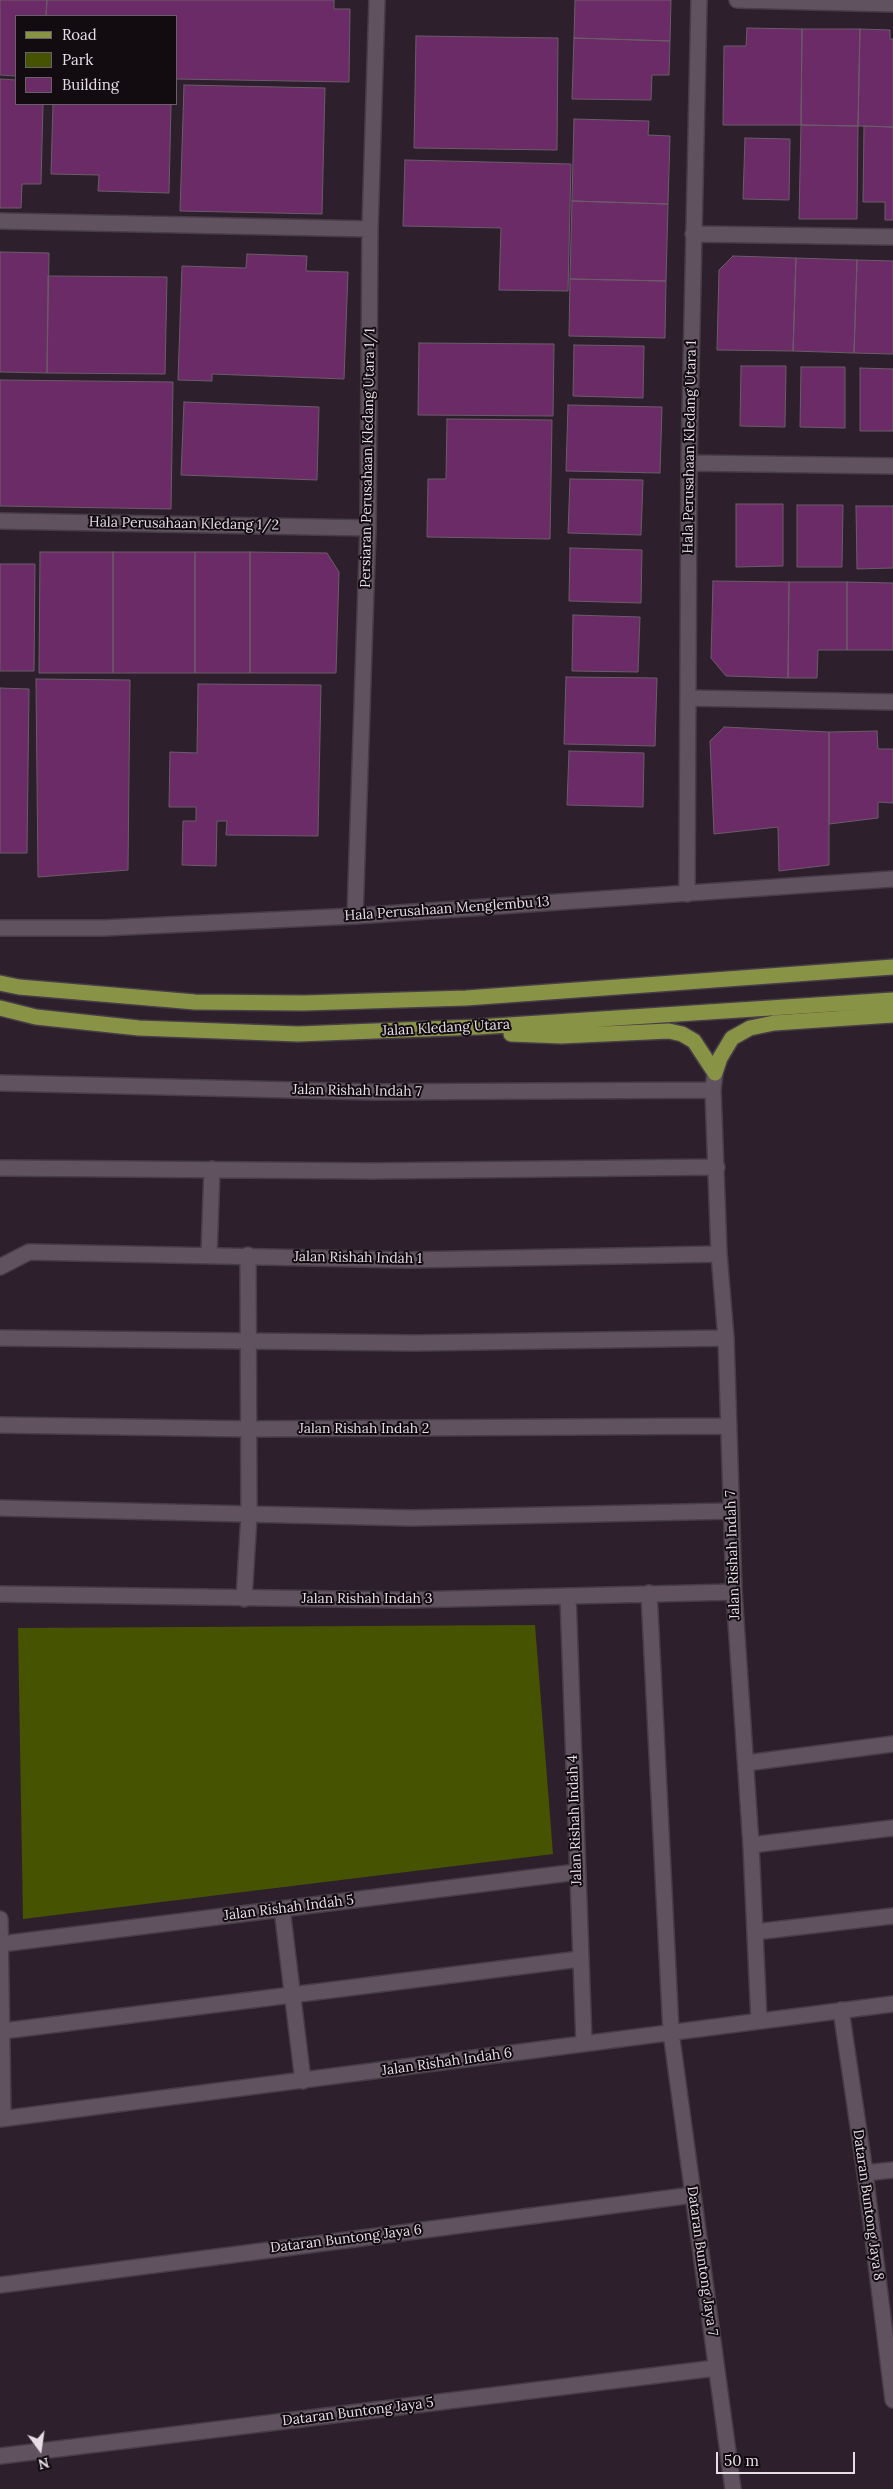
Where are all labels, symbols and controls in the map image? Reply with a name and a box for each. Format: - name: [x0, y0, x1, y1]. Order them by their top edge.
- legend: [15, 15, 178, 105]
- text: Road: [62, 25, 97, 44]
- text: Park: [62, 50, 93, 69]
- text: Building: [62, 75, 119, 94]
- street label: Persiaran Perusahaan Kledang Utara 1/1: [357, 328, 379, 588]
- street label: Hala Perusahaan Kledang Utara 1: [680, 340, 700, 554]
- street label: Hala Perusahaan Kledang 1/2: [89, 514, 279, 534]
- street label: Hala Perusahaan Menglembu 13: [344, 893, 550, 925]
- street label: Jalan Kledang Utara: [382, 1016, 510, 1040]
- street label: Jalan Rishah Indah 7: [292, 1081, 422, 1101]
- street label: Jalan Rishah Indah 1: [294, 1248, 422, 1268]
- street label: Jalan Rishah Indah 2: [299, 1421, 429, 1437]
- street label: Jalan Rishah Indah 7: [722, 1490, 744, 1620]
- street label: Jalan Rishah Indah 3: [302, 1591, 432, 1607]
- street label: Jalan Rishah Indah 4: [564, 1754, 586, 1886]
- street label: Jalan Rishah Indah 5: [223, 1892, 355, 1924]
- street label: Jalan Rishah Indah 6: [381, 2045, 513, 2079]
- street label: Dataran Buntong Jaya 8: [849, 2128, 887, 2282]
- street label: Dataran Buntong Jaya 7: [683, 2185, 721, 2337]
- street label: Dataran Buntong Jaya 6: [269, 2221, 423, 2257]
- street label: Dataran Buntong Jaya 5: [281, 2394, 435, 2430]
- north arrow: [15, 2424, 65, 2474]
- scale bar: [718, 2442, 857, 2474]
- text: 50 m: [724, 2451, 759, 2470]
- text: N: [36, 2454, 51, 2474]

